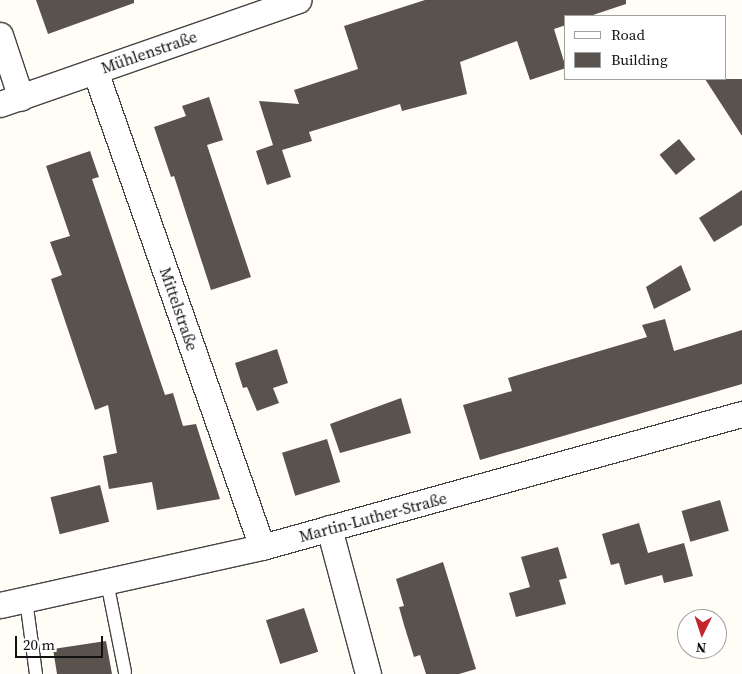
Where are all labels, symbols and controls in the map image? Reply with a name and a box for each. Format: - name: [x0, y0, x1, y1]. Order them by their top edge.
- legend: [564, 15, 727, 80]
- text: Road: [611, 24, 645, 45]
- street label: Mühlenstraße: [99, 27, 199, 77]
- text: Building: [611, 49, 668, 70]
- street label: Mittelstraße: [156, 265, 202, 353]
- street label: Martin-Luther-Straße: [297, 488, 449, 546]
- north arrow: [677, 609, 727, 659]
- scale bar: [18, 626, 105, 658]
- text: 20 m: [23, 634, 55, 655]
- text: N: [695, 638, 707, 658]

